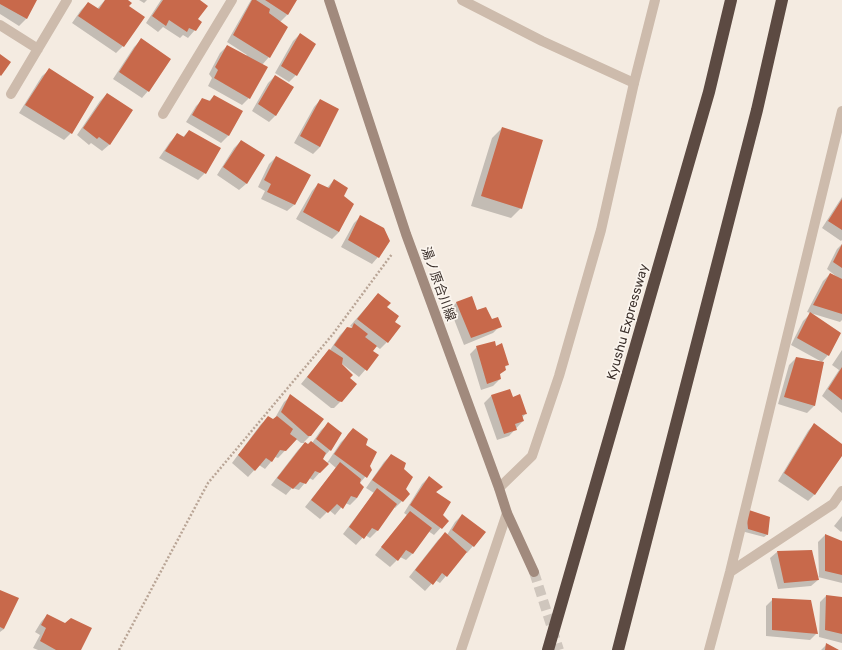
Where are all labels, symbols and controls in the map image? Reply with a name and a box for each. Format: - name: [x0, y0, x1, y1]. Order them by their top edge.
- street label: 湯ノ原合川線: [417, 245, 459, 323]
- street label: Kyushu Expressway: [604, 262, 652, 382]

